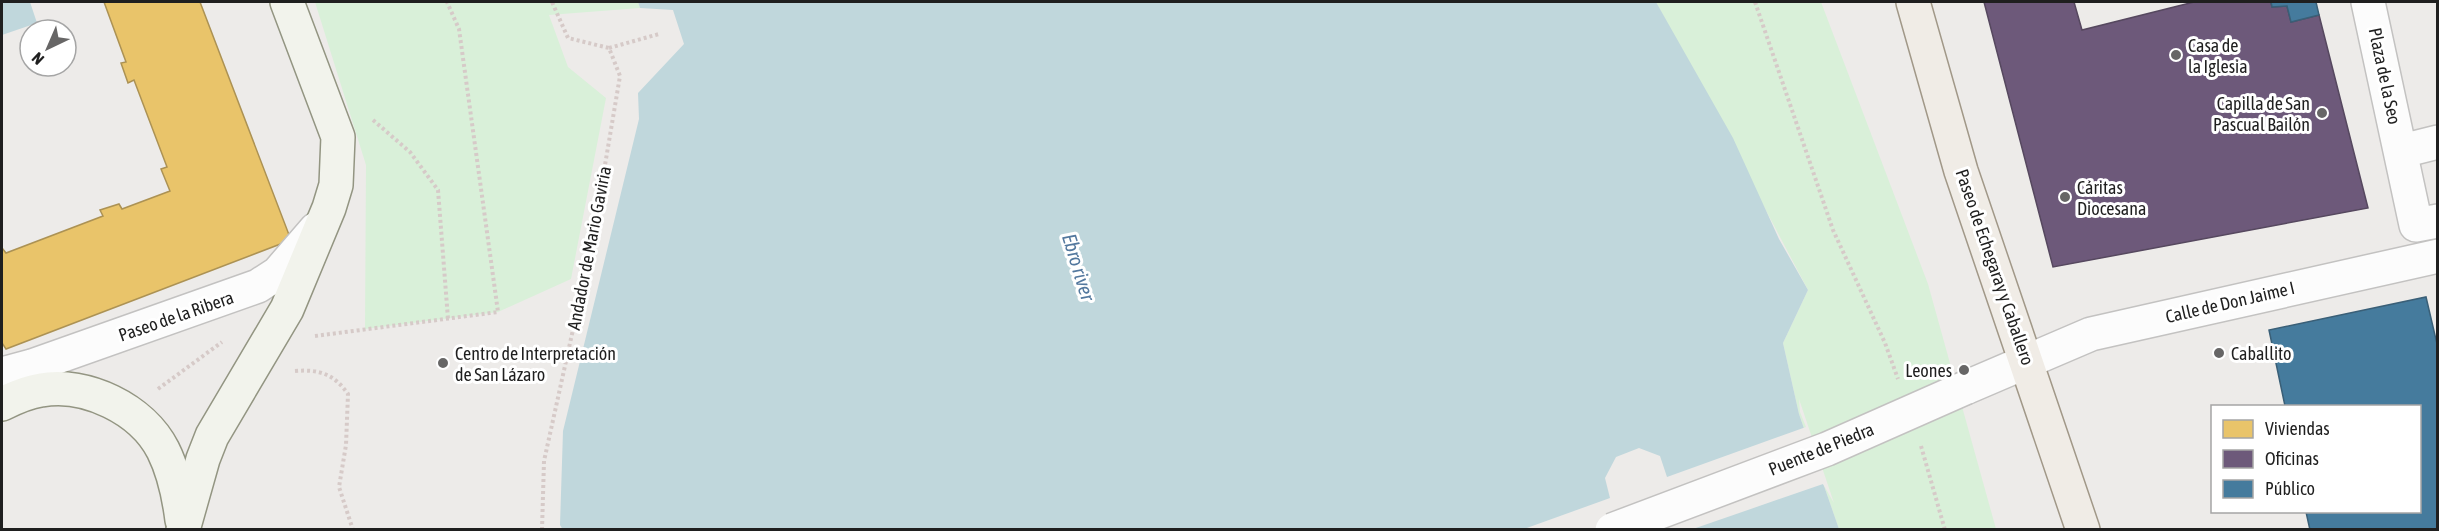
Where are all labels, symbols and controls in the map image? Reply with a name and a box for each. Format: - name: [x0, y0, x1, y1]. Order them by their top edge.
- north arrow: [18, 18, 78, 78]
- street label: Plaza de la Seo: [2365, 26, 2405, 126]
- place label: Casa de la Iglesia: [2188, 35, 2248, 77]
- marker: Casa de la Iglesia: [2169, 48, 2183, 62]
- text: N: [28, 49, 47, 69]
- place label: Capilla de San Pascual Bailón: [2213, 93, 2310, 135]
- marker: Capilla de San Pascual Bailón: [2315, 106, 2329, 120]
- street label: Andador de Mario Gaviria: [563, 164, 615, 332]
- street label: Paseo de Echegaray y Caballero: [1952, 166, 2038, 368]
- place label: Cáritas Diocesana: [2077, 177, 2146, 219]
- marker: Cáritas Diocesana: [2058, 190, 2072, 204]
- water label: Ebro river: [1058, 231, 1100, 304]
- street label: Calle de Don Jaime I: [2163, 277, 2297, 327]
- street label: Paseo de la Ribera: [116, 287, 236, 345]
- place label: Centro de Interpretación de San Lázaro: [455, 343, 616, 385]
- place label: Caballito: [2231, 343, 2292, 364]
- marker: Caballito: [2212, 346, 2226, 360]
- marker: Centro de Interpretación de San Lázaro: [436, 356, 450, 370]
- place label: Leones: [1905, 360, 1952, 381]
- marker: Leones: [1957, 363, 1971, 377]
- legend: [2211, 405, 2421, 513]
- street label: Puente de Piedra: [1765, 418, 1877, 480]
- text: Viviendas: [2265, 418, 2330, 439]
- text: Oficinas: [2265, 448, 2319, 469]
- text: Público: [2265, 478, 2315, 499]

